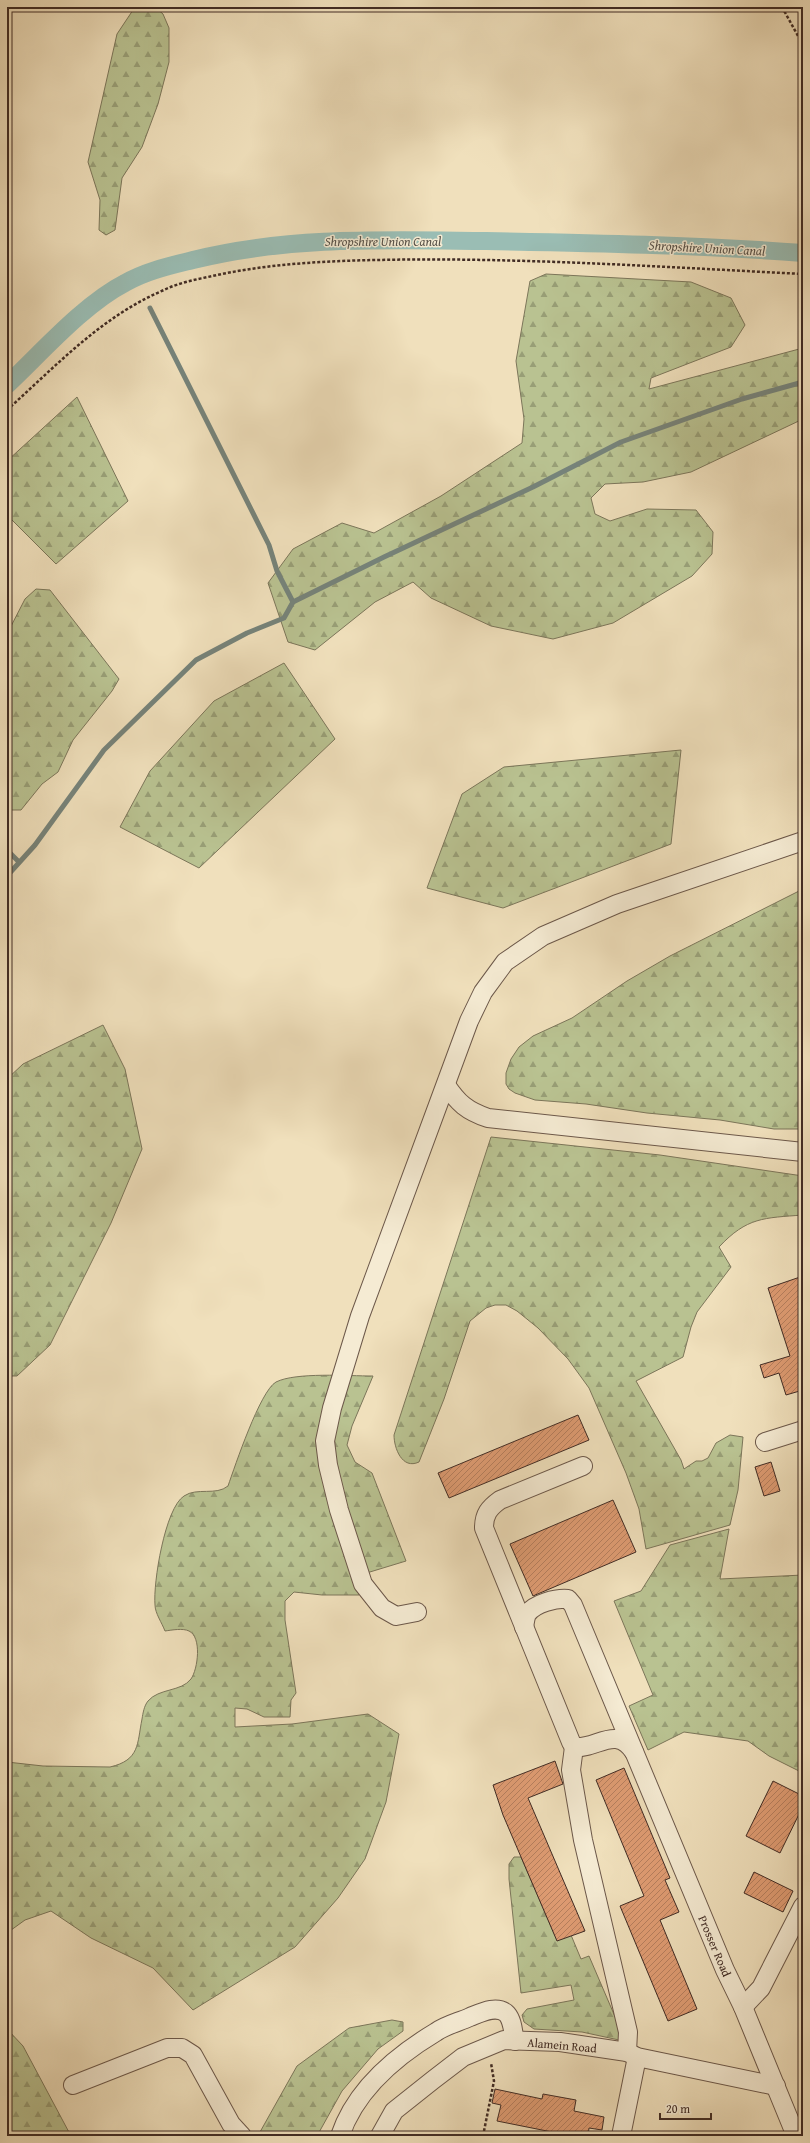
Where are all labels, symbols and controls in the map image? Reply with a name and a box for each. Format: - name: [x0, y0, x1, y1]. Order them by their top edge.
- water label: Shropshire Union Canal: [325, 232, 441, 251]
- water label: Shropshire Union Canal: [648, 235, 766, 261]
- street label: Prosser Road: [694, 1913, 736, 1980]
- street label: Alamein Road: [527, 2033, 598, 2057]
- scale bar: [660, 2095, 711, 2121]
- text: 20 m: [666, 2100, 690, 2117]

